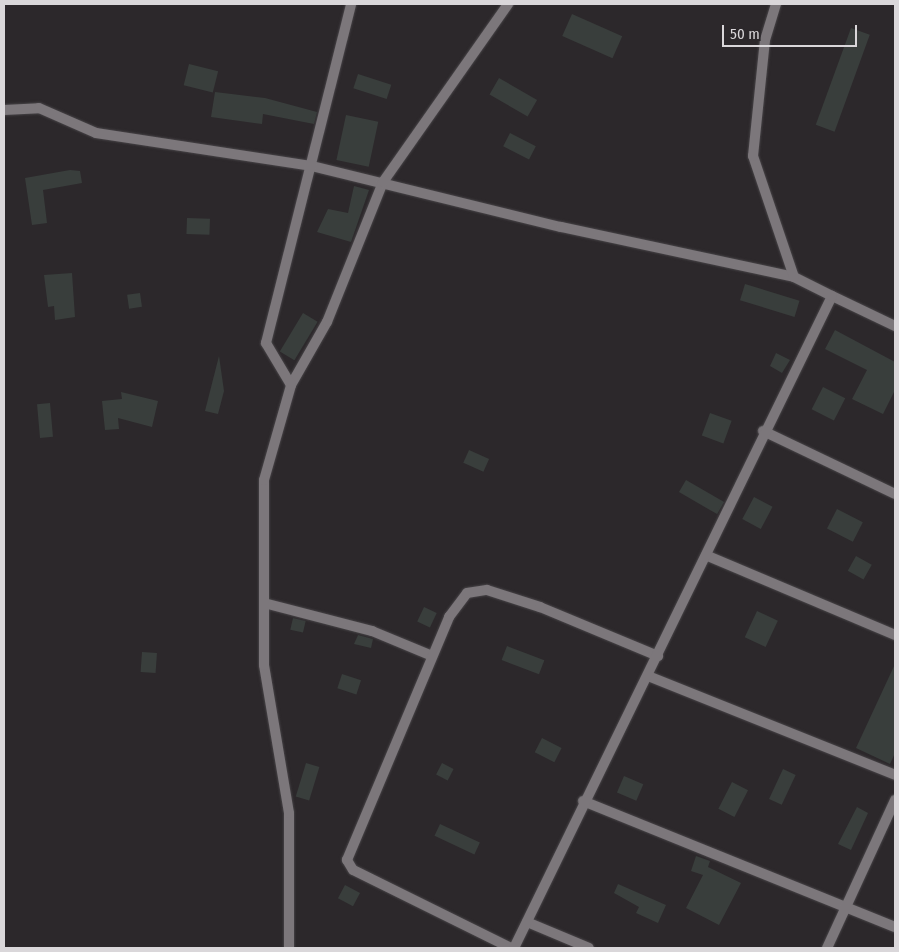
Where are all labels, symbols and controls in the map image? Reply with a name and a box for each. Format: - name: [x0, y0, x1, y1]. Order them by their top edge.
- scale bar: [724, 15, 859, 47]
- text: 50 m: [730, 25, 760, 43]

